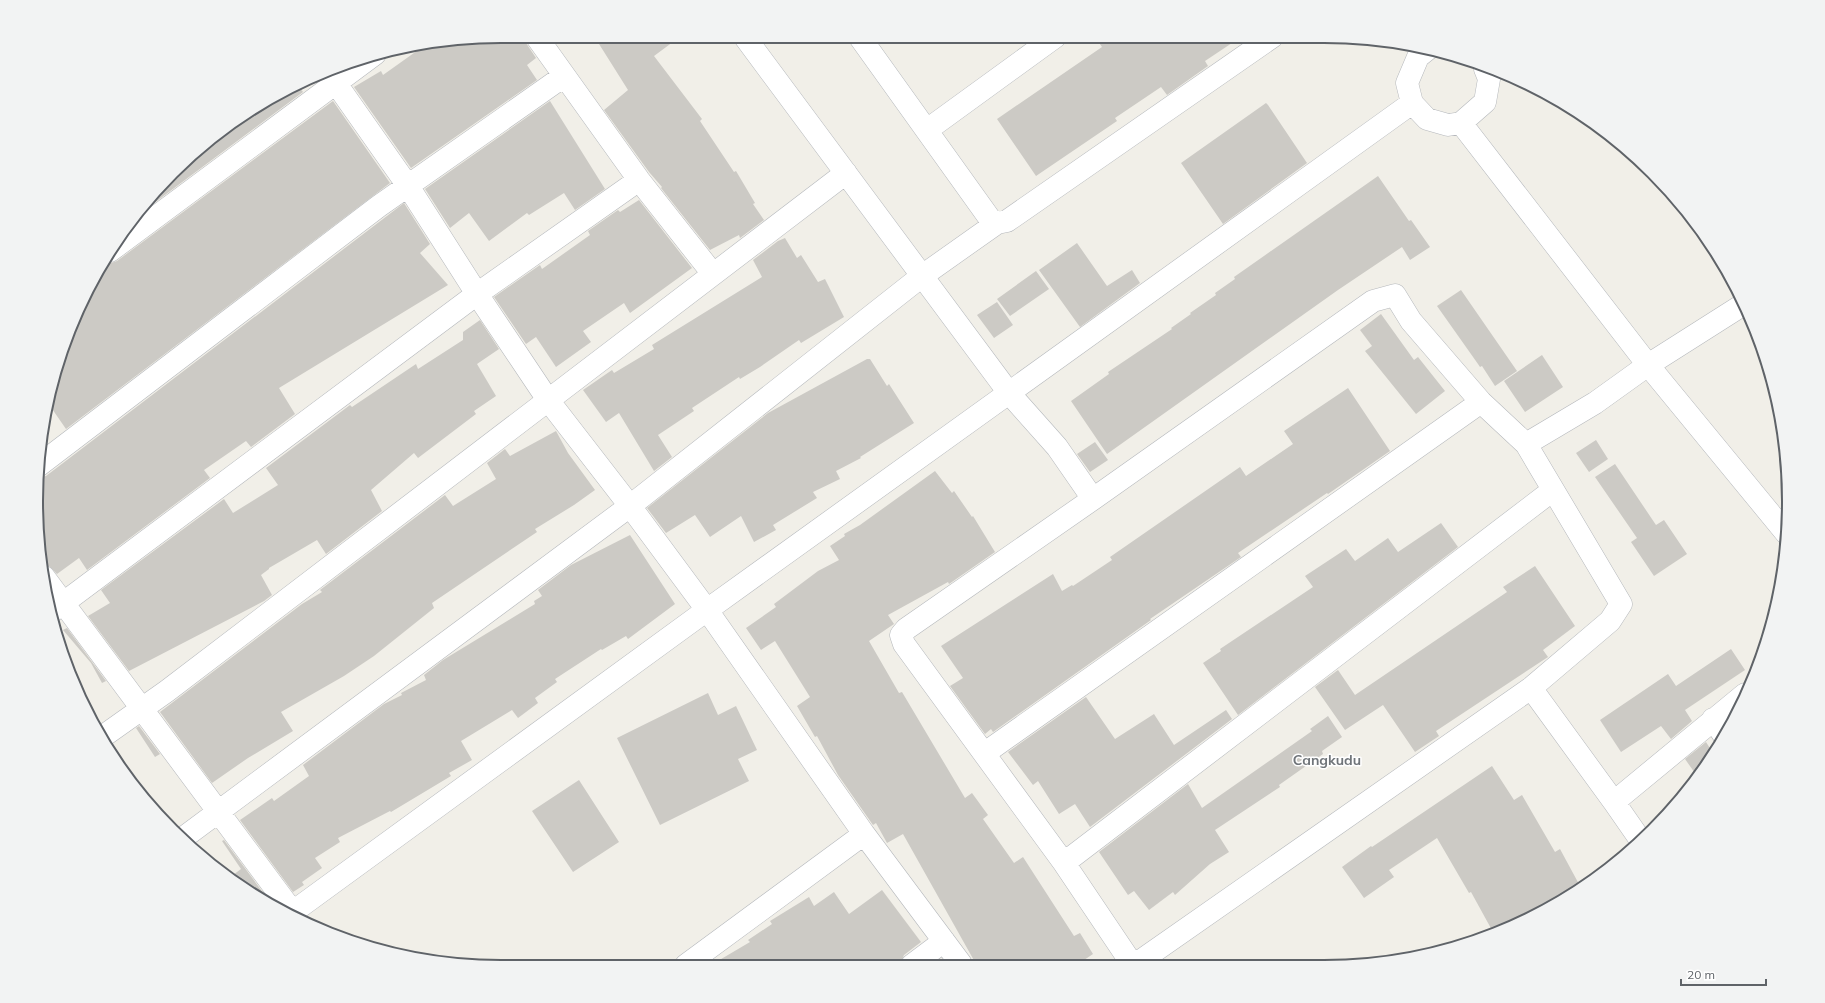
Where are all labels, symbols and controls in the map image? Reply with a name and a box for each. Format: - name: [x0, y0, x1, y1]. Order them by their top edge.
- district label: Cangkudu: [1293, 751, 1361, 769]
- scale bar: [1681, 961, 1766, 987]
- text: 20 m: [1687, 967, 1715, 982]

